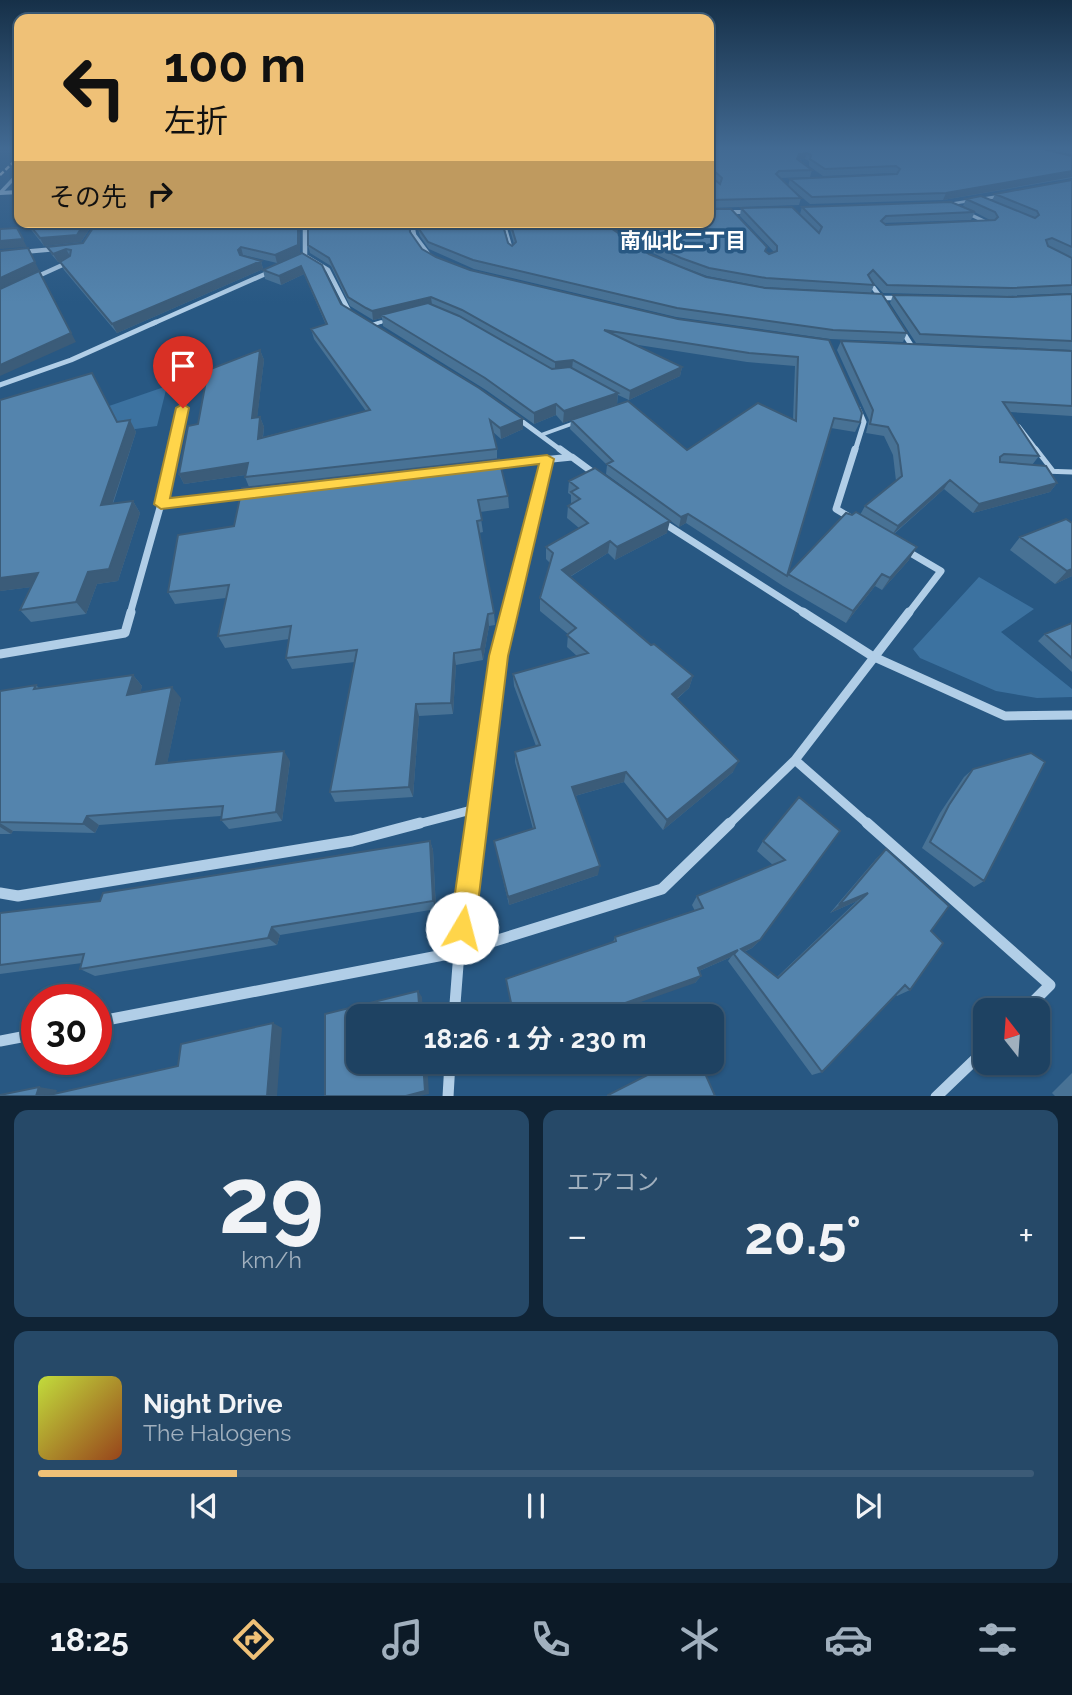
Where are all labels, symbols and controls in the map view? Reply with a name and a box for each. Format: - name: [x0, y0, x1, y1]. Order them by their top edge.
- text: 100 m: [164, 36, 306, 93]
- icon: left: [49, 42, 140, 133]
- text: 左折: [164, 102, 228, 139]
- icon: right: [141, 175, 179, 213]
- text: その先: [49, 182, 127, 212]
- district label: 南仙北二丁目: [620, 228, 746, 253]
- pin: [153, 336, 213, 408]
- icon: arrive: [164, 347, 202, 385]
- position arrow: [425, 891, 499, 965]
- speed limit sign: 30: [21, 984, 112, 1075]
- north arrow: [973, 998, 1050, 1074]
- map controls: [973, 998, 1050, 1075]
- text: 18:26 · 1 分 · 230 m: [424, 1024, 646, 1054]
- text: 29: [219, 1147, 324, 1254]
- text: エアコン: [567, 1168, 659, 1195]
- text: 20.5°: [745, 1205, 861, 1266]
- text: −: [567, 1213, 587, 1258]
- text: +: [1018, 1213, 1034, 1258]
- text: km/h: [241, 1246, 302, 1273]
- text: Night Drive: [143, 1389, 282, 1419]
- text: The Halogens: [143, 1419, 291, 1446]
- icon: previous: [185, 1487, 223, 1525]
- icon: pause: [517, 1487, 555, 1525]
- icon: next: [849, 1487, 887, 1525]
- icon: directions: [229, 1615, 278, 1664]
- icon: music: [378, 1615, 427, 1664]
- icon: phone: [526, 1615, 575, 1664]
- icon: climate: [675, 1615, 724, 1664]
- icon: car: [824, 1615, 873, 1664]
- icon: filters: [973, 1615, 1022, 1664]
- text: 18:25: [50, 1621, 129, 1658]

